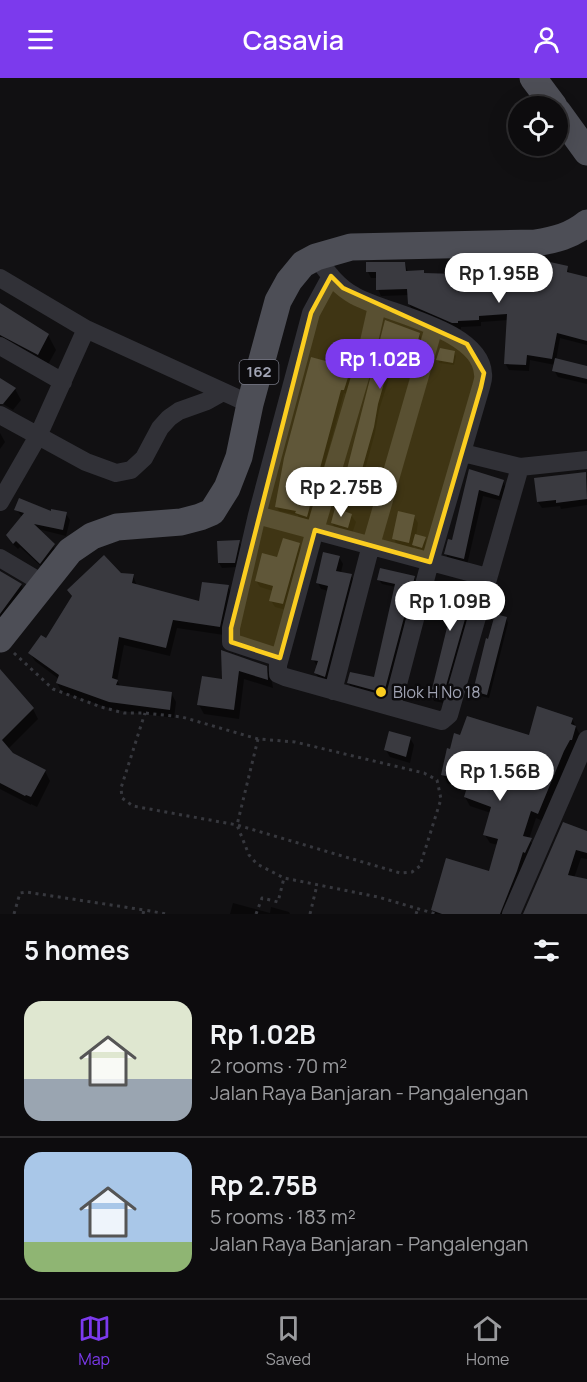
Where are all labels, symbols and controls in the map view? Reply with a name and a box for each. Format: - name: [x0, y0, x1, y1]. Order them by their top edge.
- text: Casavia: [243, 21, 344, 58]
- icon: menu: [24, 23, 57, 56]
- icon: person: [530, 23, 563, 56]
- map controls: [508, 96, 568, 156]
- button: locate: [508, 96, 568, 156]
- pin: Rp 1.95B: [437, 253, 561, 304]
- text: Rp 1.95B: [459, 259, 539, 286]
- pin: Rp 1.02B: [318, 339, 442, 390]
- text: Rp 1.02B: [339, 345, 421, 372]
- road number: 162: [240, 360, 278, 384]
- pin: Rp 2.75B: [279, 467, 403, 518]
- text: Rp 2.75B: [300, 473, 382, 500]
- pin: Rp 1.09B: [388, 581, 512, 632]
- text: Rp 1.09B: [409, 587, 491, 614]
- place label: Blok H No 18: [393, 681, 480, 703]
- marker: Blok H No 18: [374, 685, 388, 699]
- pin: Rp 1.56B: [438, 751, 562, 802]
- text: Rp 1.56B: [460, 757, 540, 784]
- text: 5 homes: [24, 932, 130, 968]
- icon: filters: [530, 934, 563, 967]
- text: Rp 1.02B: [210, 1016, 316, 1052]
- icon: home: [72, 1025, 144, 1097]
- text: 2 rooms · 70 m²: [210, 1052, 347, 1079]
- text: Jalan Raya Banjaran - Pangalengan: [210, 1079, 528, 1106]
- text: Rp 2.75B: [210, 1167, 317, 1203]
- icon: home: [72, 1176, 144, 1248]
- text: 5 rooms · 183 m²: [210, 1203, 356, 1230]
- text: Jalan Raya Banjaran - Pangalengan: [210, 1230, 528, 1257]
- tab: Map: [78, 1312, 111, 1370]
- tab: Saved: [266, 1312, 311, 1370]
- tab: Home: [466, 1312, 509, 1370]

